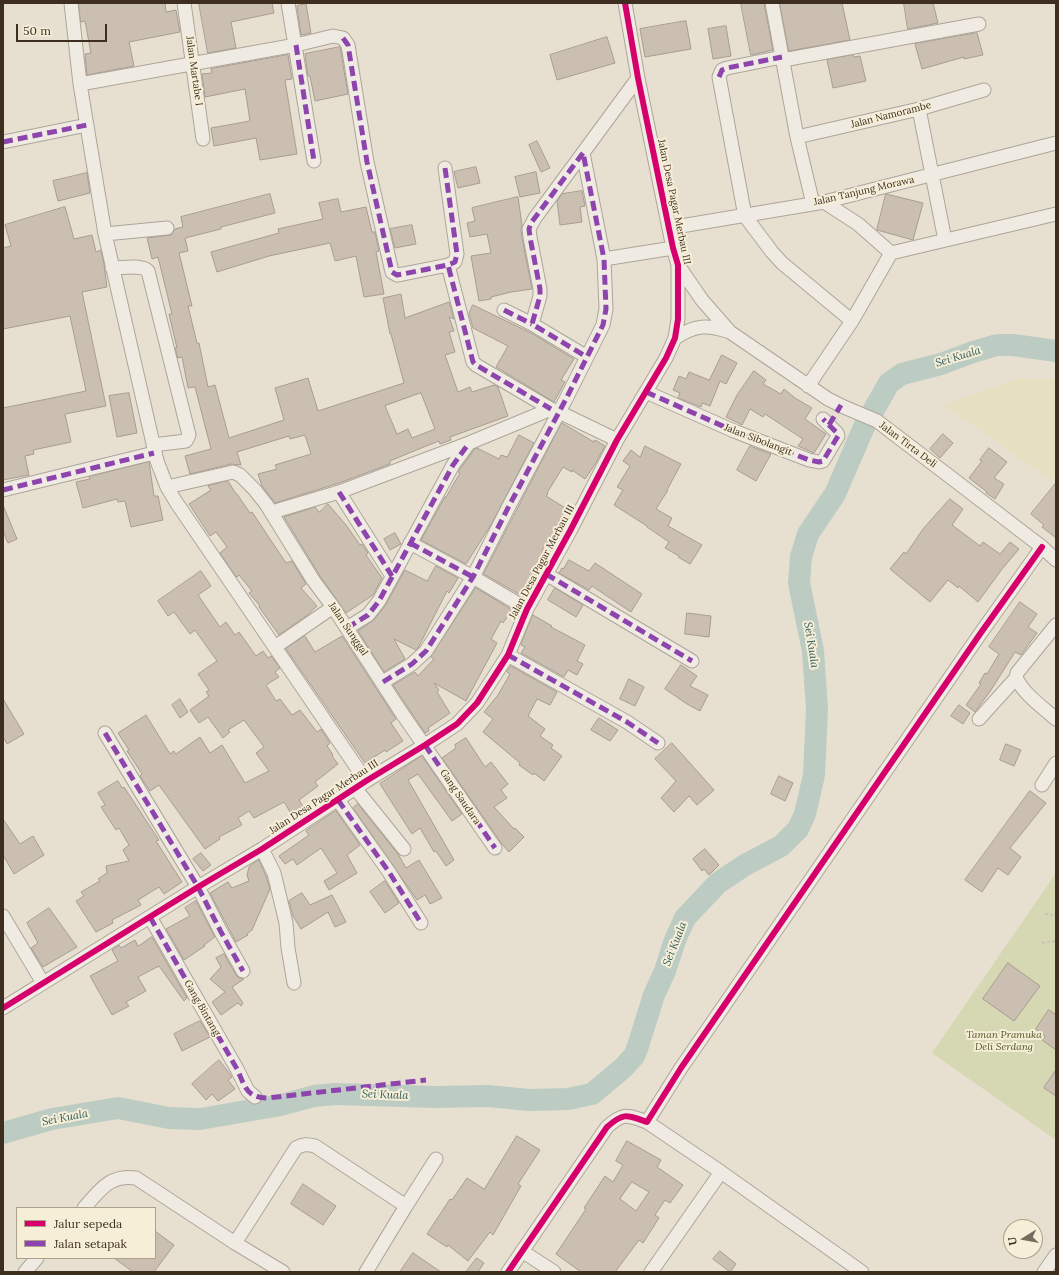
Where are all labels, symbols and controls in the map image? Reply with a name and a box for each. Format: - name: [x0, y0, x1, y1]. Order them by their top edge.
- scale bar: [18, 16, 109, 42]
- text: 50 m: [23, 23, 51, 38]
- street label: Jalan Martabe I: [183, 35, 205, 107]
- street label: Jalan Namorambe: [850, 99, 932, 131]
- street label: Jalan Desa Pagar Merbau III: [655, 138, 693, 266]
- street label: Jalan Tanjung Morawa: [813, 174, 915, 208]
- water label: Sei Kuala: [934, 344, 982, 370]
- street label: Jalan Tirta Deli: [877, 419, 939, 471]
- street label: Jalan Sibolangit: [722, 422, 794, 458]
- street label: Jalan Desa Pagar Merbau III: [507, 503, 577, 621]
- street label: Jalan Sunggal: [326, 600, 370, 658]
- water label: Sei Kuala: [801, 621, 821, 669]
- street label: Jalan Desa Pagar Merbau III: [267, 757, 381, 837]
- street label: Gang Saudara: [437, 767, 483, 827]
- water label: Sei Kuala: [660, 920, 690, 968]
- street label: Gang Bintang: [181, 978, 223, 1038]
- park label: Taman Pramuka Deli Serdang: [966, 1029, 1042, 1052]
- water label: Sei Kuala: [362, 1088, 408, 1102]
- water label: Sei Kuala: [41, 1107, 89, 1129]
- legend: [16, 1207, 156, 1259]
- text: Jalur sepeda: [54, 1216, 122, 1231]
- north arrow: [1003, 1219, 1043, 1259]
- text: Jalan setapak: [54, 1236, 127, 1251]
- text: U: [1005, 1236, 1020, 1247]

